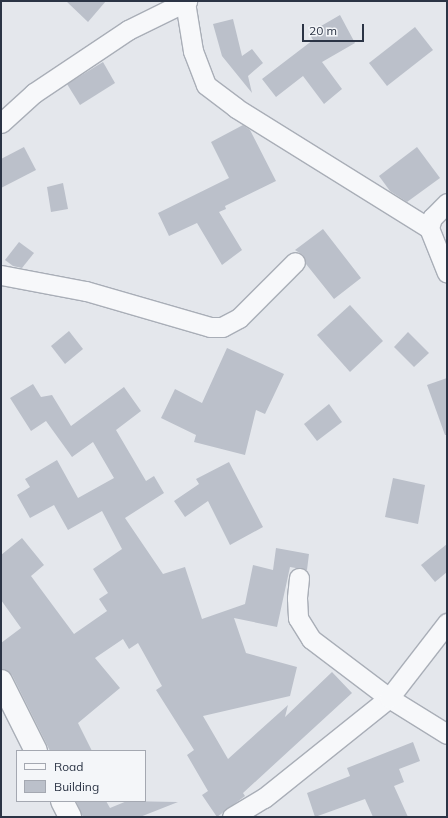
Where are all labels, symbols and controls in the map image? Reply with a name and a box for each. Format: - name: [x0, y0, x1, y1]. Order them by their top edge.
- scale bar: [304, 16, 366, 42]
- text: 20 m: [309, 23, 337, 38]
- legend: [16, 750, 146, 802]
- text: Road: [54, 759, 83, 774]
- text: Building: [54, 779, 99, 794]

